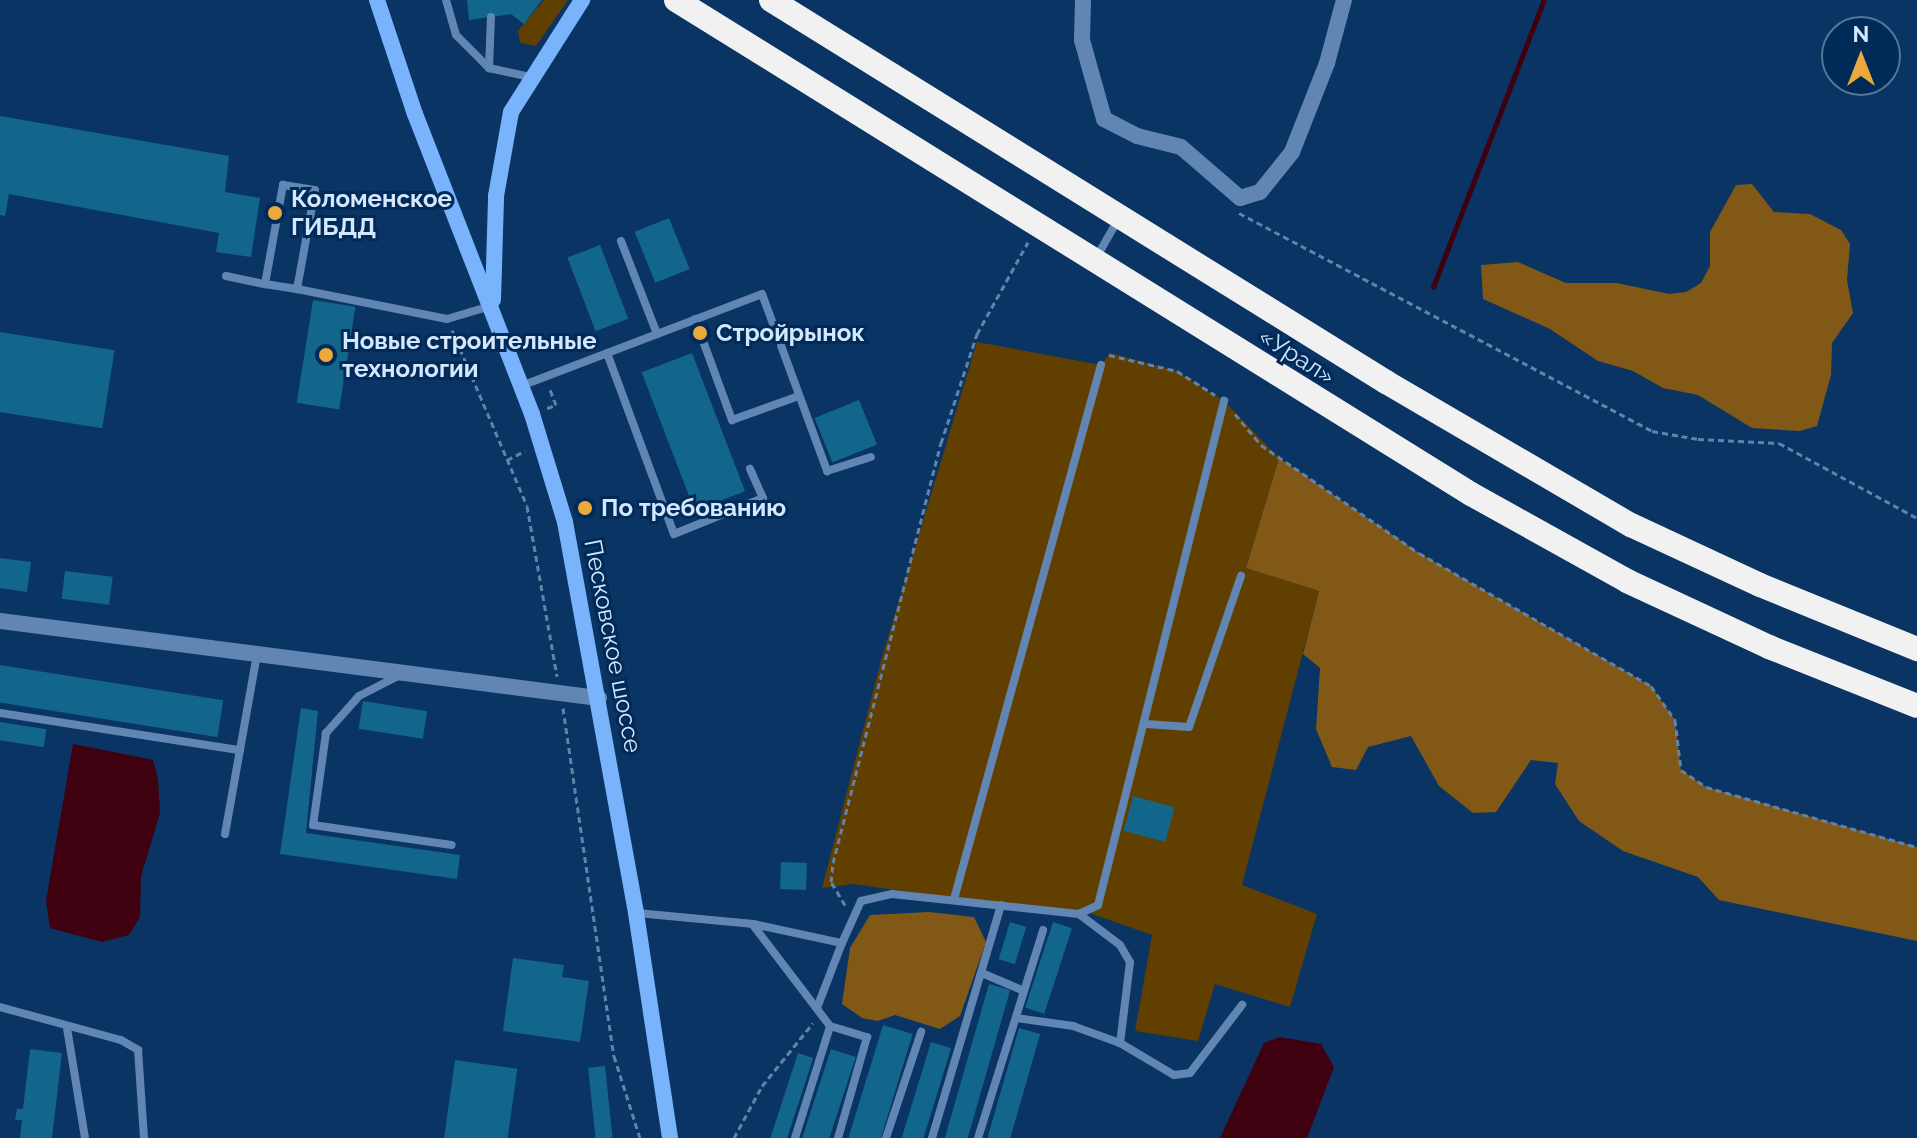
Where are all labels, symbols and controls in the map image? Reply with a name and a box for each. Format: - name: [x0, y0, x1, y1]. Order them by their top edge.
- north arrow: [1821, 16, 1901, 96]
- text: N: [1853, 21, 1869, 47]
- place label: Коломенское ГИБДД: [291, 185, 452, 241]
- marker: Коломенское ГИБДД: [266, 204, 284, 222]
- place label: Стройрынок: [716, 319, 865, 347]
- street label: «Урал»: [1254, 322, 1340, 390]
- marker: Стройрынок: [691, 324, 709, 342]
- place label: Новые строительные технологии: [342, 327, 597, 383]
- marker: Новые строительные технологии: [317, 346, 335, 364]
- place label: По требованию: [601, 494, 786, 522]
- marker: По требованию: [576, 499, 594, 517]
- street label: Песковское шоссе: [578, 537, 648, 755]

